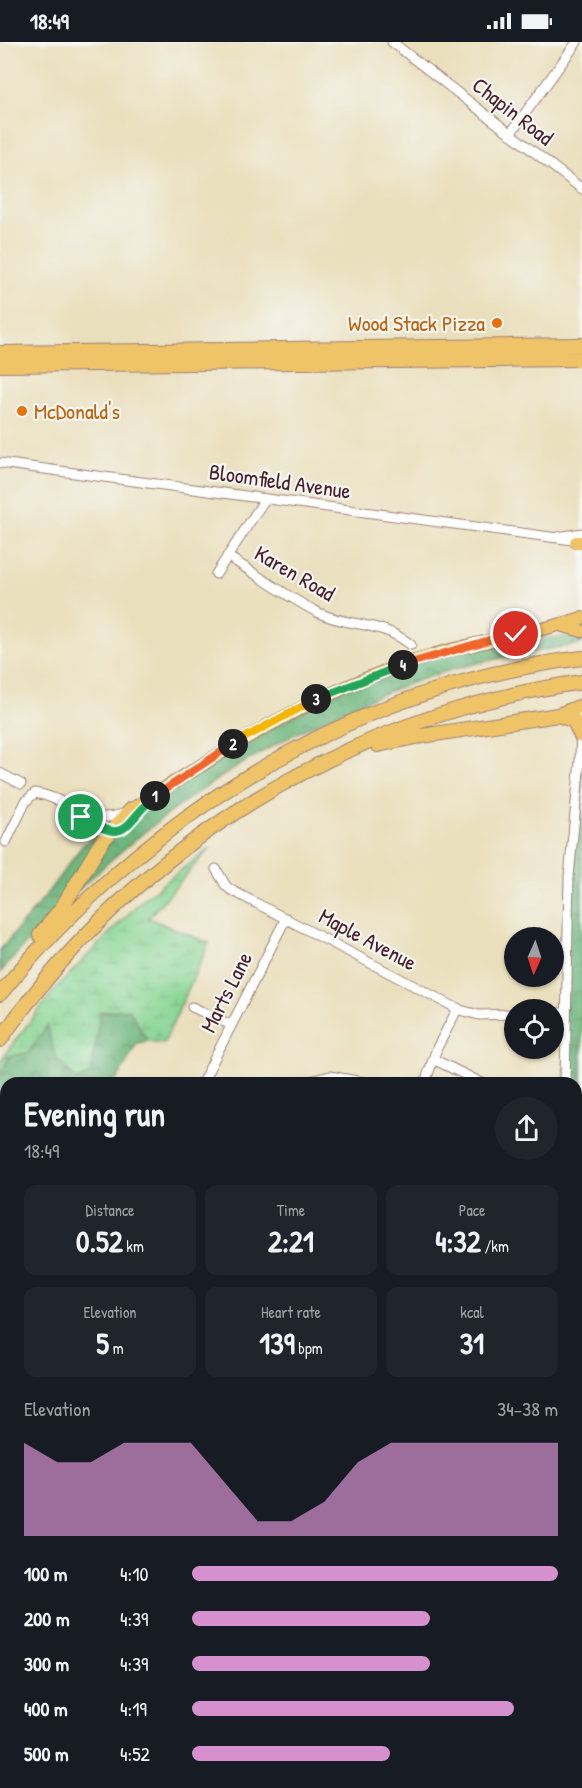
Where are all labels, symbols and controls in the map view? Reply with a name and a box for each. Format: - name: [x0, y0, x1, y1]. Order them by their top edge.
- text: 18:49: [30, 6, 69, 36]
- street label: Chapin Road: [466, 70, 560, 152]
- place label: Wood Stack Pizza: [348, 308, 485, 338]
- marker: Wood Stack Pizza: [490, 316, 504, 330]
- place label: McDonald's: [34, 396, 120, 426]
- marker: McDonald's: [15, 404, 29, 418]
- street label: Bloomfield Avenue: [207, 456, 353, 506]
- street label: Karen Road: [249, 538, 341, 608]
- pin: [490, 608, 541, 659]
- icon: check: [499, 617, 532, 650]
- pin: 4: [388, 650, 418, 680]
- text: 4: [400, 654, 406, 676]
- pin: 3: [301, 684, 331, 714]
- text: 3: [312, 688, 320, 710]
- pin: 2: [218, 729, 248, 759]
- text: 2: [229, 733, 237, 755]
- pin: 1: [140, 781, 170, 811]
- text: 1: [152, 785, 158, 807]
- pin: [55, 791, 106, 842]
- icon: arrive: [64, 800, 97, 833]
- street label: Maple Avenue: [314, 901, 422, 977]
- north arrow: [504, 927, 564, 987]
- map controls: [504, 927, 564, 1059]
- street label: Marts Lane: [193, 946, 259, 1037]
- button: locate: [504, 999, 564, 1059]
- text: Evening run: [24, 1092, 165, 1136]
- button: share: [495, 1097, 558, 1160]
- text: 18:49: [24, 1137, 59, 1164]
- text: Distance: [86, 1199, 134, 1221]
- text: Time: [277, 1199, 305, 1221]
- text: Pace: [459, 1199, 485, 1221]
- text: 0.52: [76, 1221, 123, 1261]
- text: 2:21: [268, 1221, 314, 1261]
- text: 4:32: [435, 1221, 481, 1261]
- text: km: [123, 1235, 144, 1257]
- text: /km: [481, 1235, 509, 1257]
- text: Elevation: [83, 1301, 137, 1323]
- text: Heart rate: [261, 1301, 321, 1323]
- text: kcal: [460, 1301, 484, 1323]
- text: 5: [96, 1323, 109, 1363]
- text: 139: [259, 1323, 295, 1363]
- text: 31: [460, 1323, 484, 1363]
- text: m: [109, 1337, 124, 1359]
- text: bpm: [295, 1337, 323, 1359]
- text: Elevation: [24, 1395, 90, 1422]
- text: 34–38 m: [497, 1395, 558, 1422]
- text: 100 m: [24, 1560, 67, 1587]
- text: 4:10: [120, 1560, 148, 1587]
- text: 200 m: [24, 1605, 69, 1632]
- text: 4:39: [120, 1605, 148, 1632]
- text: 300 m: [24, 1650, 69, 1677]
- text: 4:39: [120, 1650, 148, 1677]
- text: 400 m: [24, 1695, 68, 1722]
- text: 4:19: [120, 1695, 147, 1722]
- text: 500 m: [24, 1740, 69, 1767]
- text: 4:52: [120, 1740, 150, 1767]

